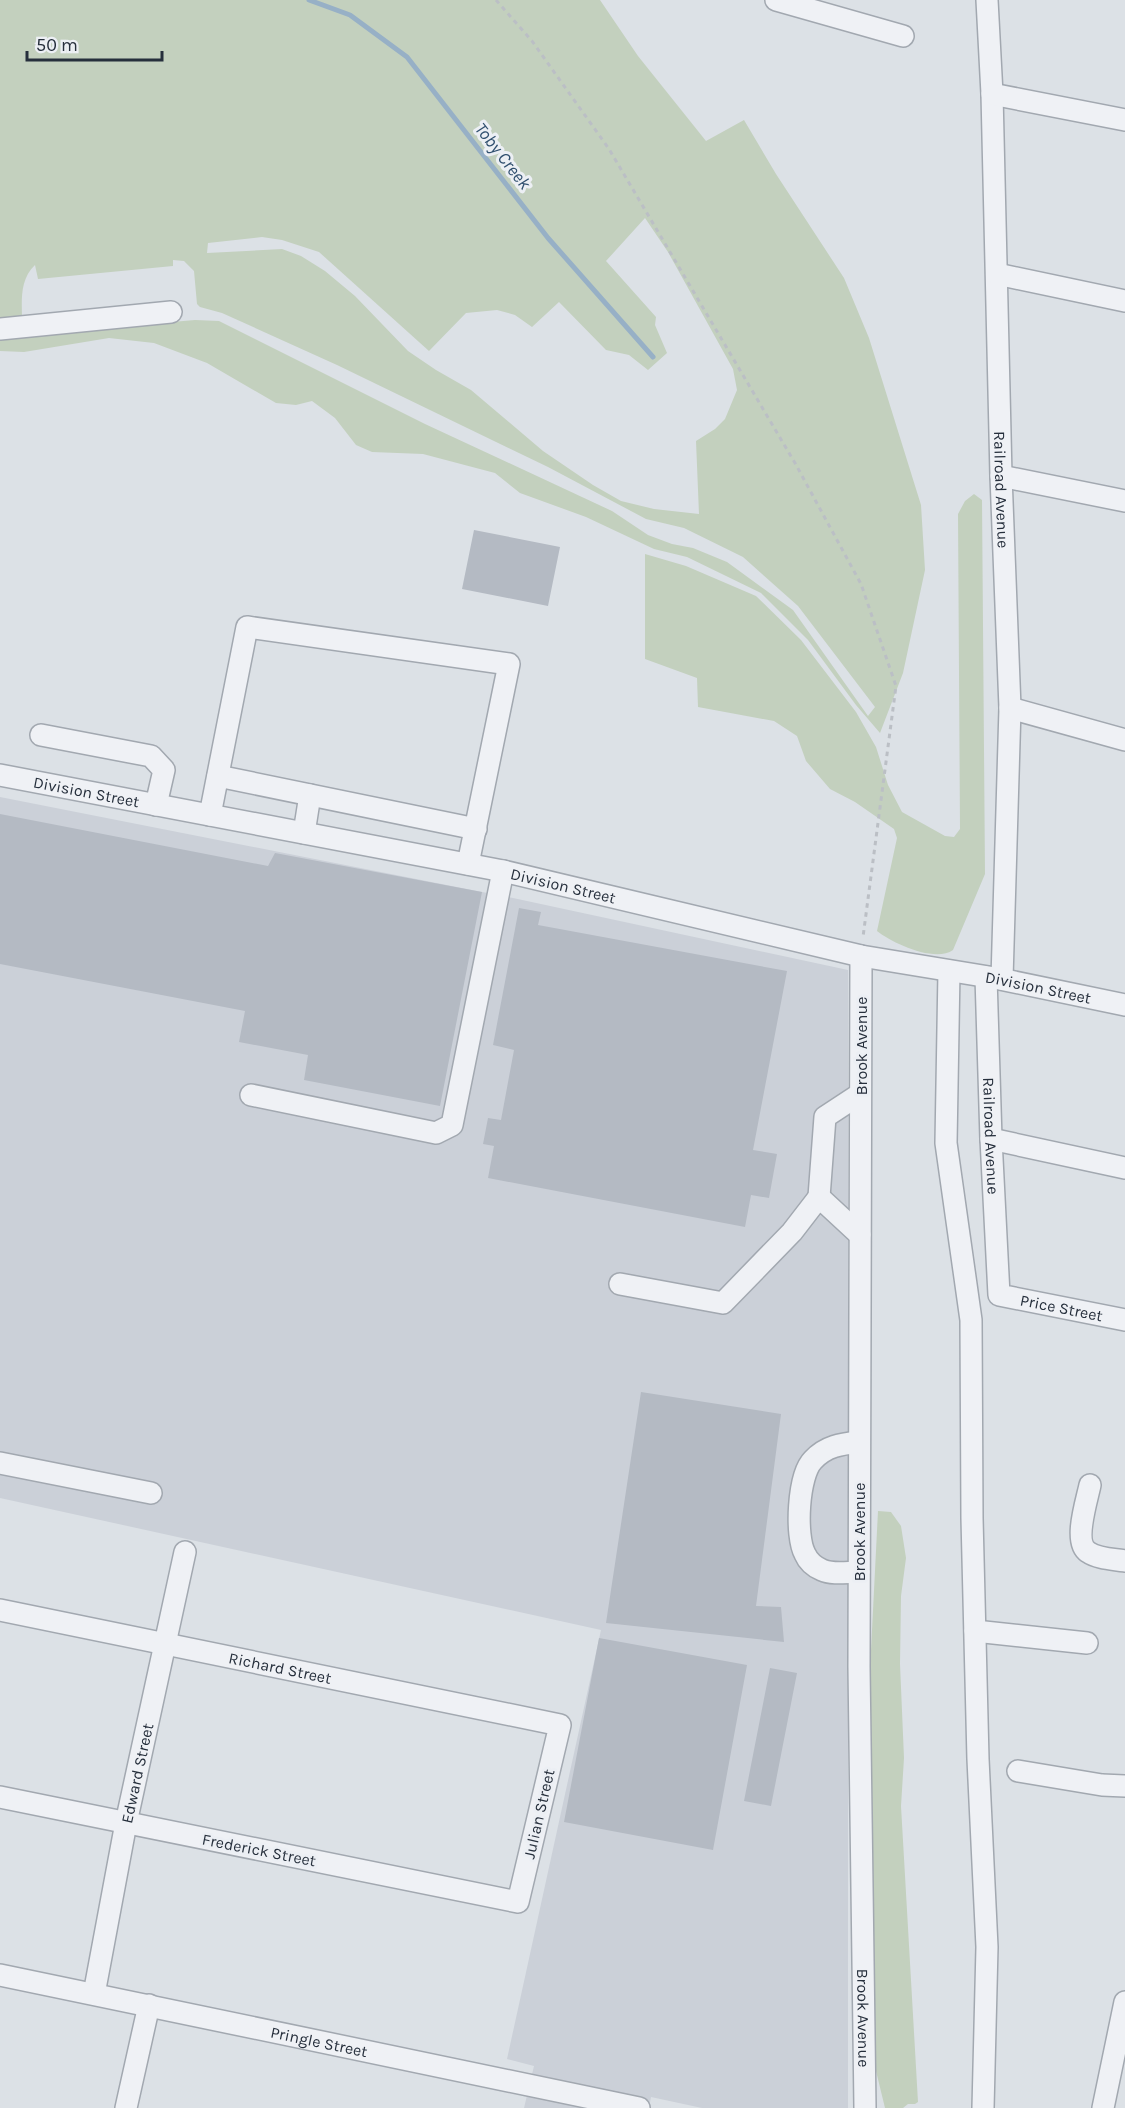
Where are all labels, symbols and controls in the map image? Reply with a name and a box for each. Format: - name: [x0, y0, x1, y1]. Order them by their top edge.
- scale bar: [27, 24, 162, 62]
- text: 50 m: [36, 34, 78, 56]
- water label: Toby Creek: [470, 118, 536, 194]
- street label: Railroad Avenue: [990, 431, 1013, 549]
- street label: Division Street: [32, 772, 141, 811]
- street label: Division Street: [509, 864, 618, 907]
- street label: Division Street: [984, 967, 1093, 1007]
- street label: Brook Avenue: [852, 997, 871, 1095]
- street label: Railroad Avenue: [980, 1077, 1003, 1195]
- street label: Price Street: [1019, 1290, 1104, 1325]
- street label: Brook Avenue: [850, 1483, 869, 1581]
- street label: Richard Street: [227, 1648, 333, 1687]
- street label: Edward Street: [117, 1721, 157, 1825]
- street label: Julian Street: [519, 1767, 559, 1861]
- street label: Frederick Street: [200, 1830, 318, 1870]
- street label: Brook Avenue: [854, 1968, 874, 2067]
- street label: Pringle Street: [269, 2022, 369, 2061]

